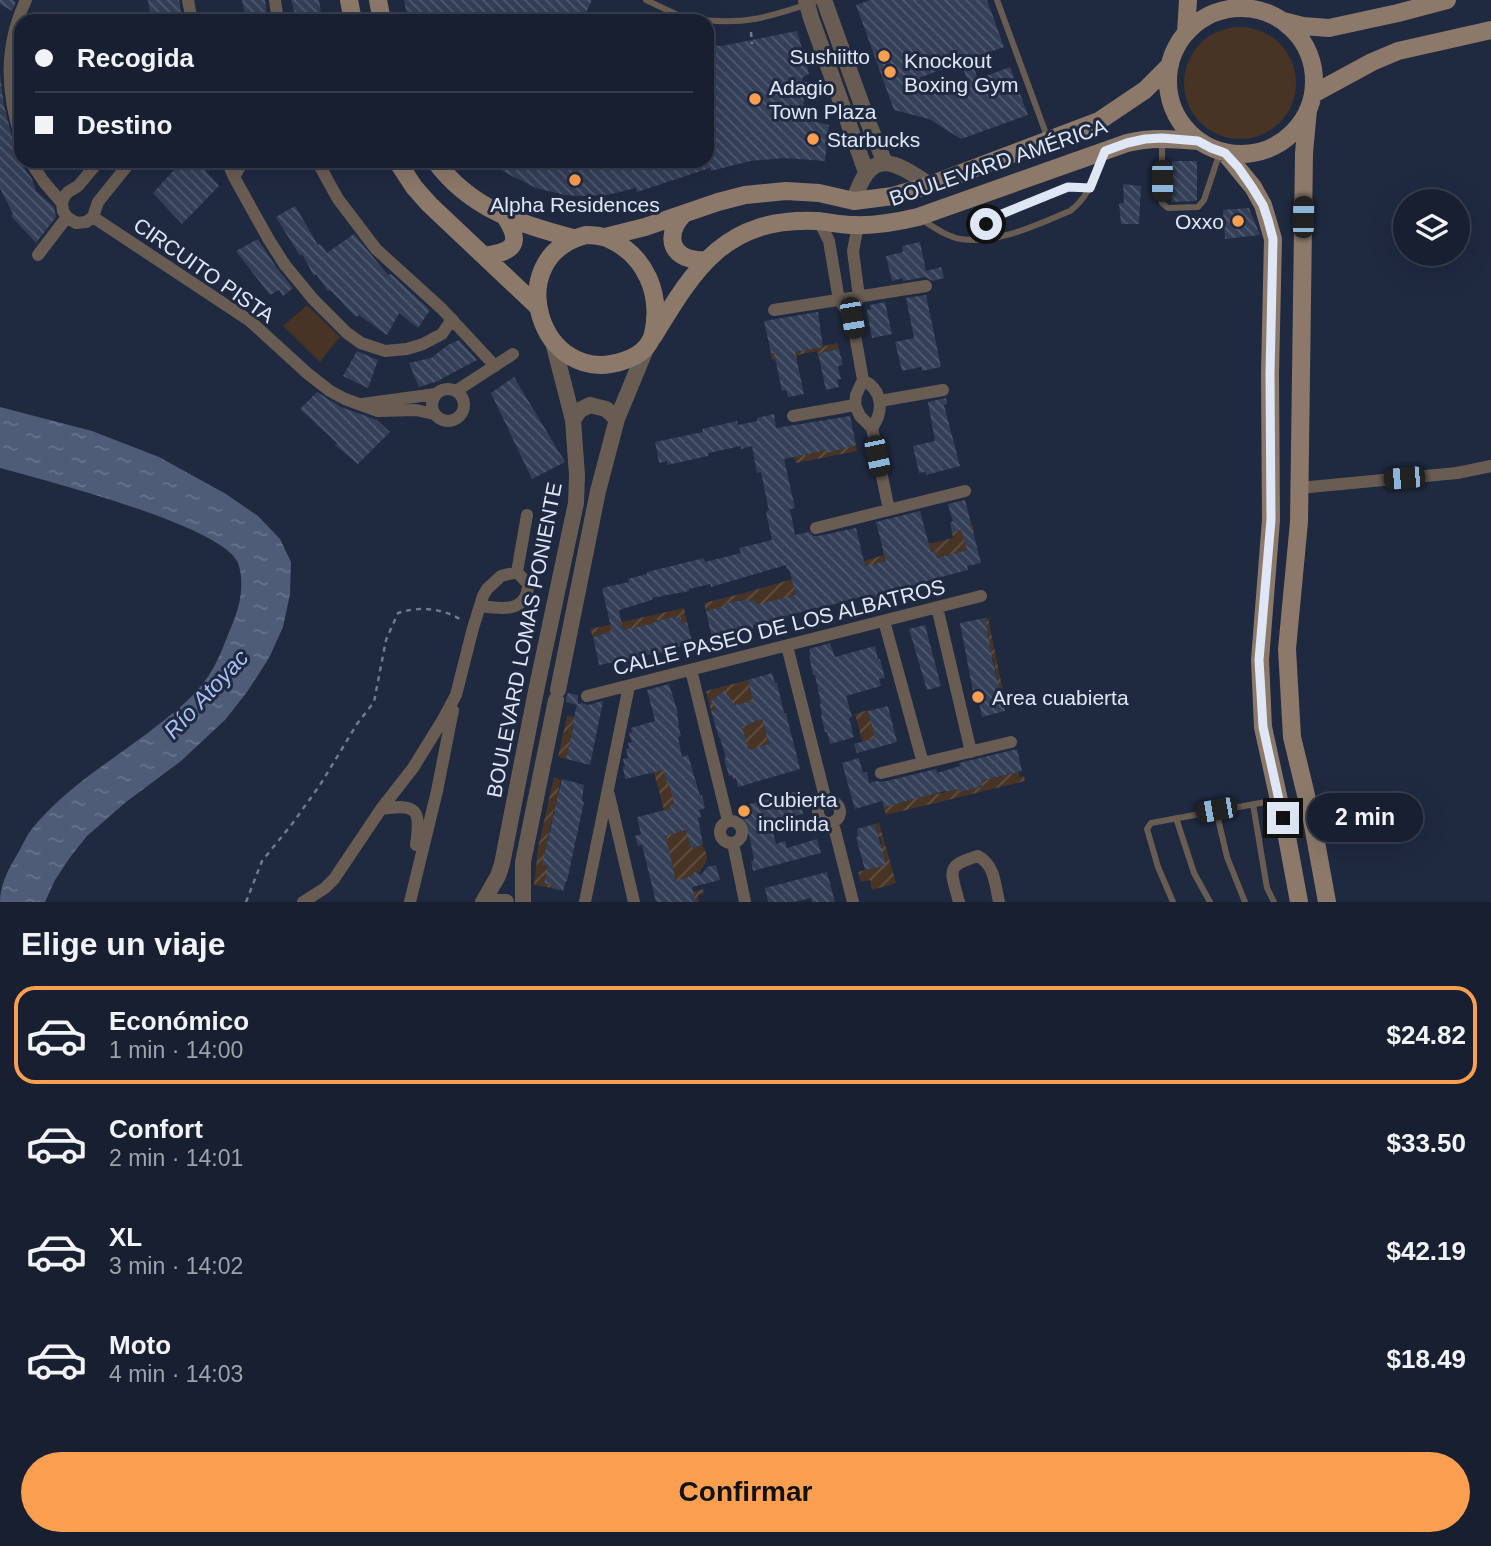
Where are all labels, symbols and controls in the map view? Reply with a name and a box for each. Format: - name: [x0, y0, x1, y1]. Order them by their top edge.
- text: Recogida: [77, 43, 194, 73]
- place label: Sushiitto: [789, 45, 870, 68]
- marker: Sushiitto: [876, 48, 892, 64]
- place label: Knockout Boxing Gym: [904, 49, 1018, 96]
- marker: Knockout Boxing Gym: [882, 64, 898, 80]
- place label: Adagio Town Plaza: [769, 76, 877, 123]
- marker: Adagio Town Plaza: [747, 91, 763, 107]
- text: Destino: [77, 110, 172, 140]
- street label: BOULEVARD AMÉRICA: [886, 114, 1110, 210]
- place label: Starbucks: [827, 128, 920, 151]
- marker: Starbucks: [805, 131, 821, 147]
- car: [1152, 160, 1173, 202]
- marker: Alpha Residences: [567, 172, 583, 188]
- map controls: [1393, 189, 1470, 266]
- button: layers: [1393, 189, 1470, 266]
- place label: Alpha Residences: [490, 193, 660, 216]
- car: [1293, 196, 1314, 238]
- route start: [970, 208, 1002, 240]
- place label: Oxxo: [1175, 210, 1224, 233]
- street label: CIRCUITO PISTA: [129, 213, 279, 327]
- marker: Oxxo: [1230, 213, 1246, 229]
- car: [839, 295, 866, 341]
- car: [863, 433, 892, 479]
- car: [1383, 466, 1426, 490]
- street label: BOULEVARD LOMAS PONIENTE: [482, 480, 566, 800]
- street label: CALLE PASEO DE LOS ALBATROS: [611, 575, 947, 679]
- water label: Río Atoyac: [158, 644, 254, 744]
- place label: Area cuabierta: [992, 686, 1129, 709]
- marker: Area cuabierta: [970, 689, 986, 705]
- place label: Cubierta inclinda: [758, 788, 838, 835]
- callout: 2 min: [1308, 794, 1423, 842]
- car: [1194, 796, 1239, 824]
- route end: [1267, 802, 1299, 834]
- marker: Cubierta inclinda: [736, 803, 752, 819]
- text: 2 min: [1335, 804, 1395, 830]
- text: Elige un viaje: [21, 926, 226, 962]
- icon: car: [25, 1004, 88, 1067]
- text: Económico: [109, 1006, 249, 1036]
- text: $24.82: [1386, 1020, 1466, 1050]
- text: 1 min · 14:00: [109, 1037, 243, 1063]
- icon: car: [25, 1112, 88, 1175]
- text: Confort: [109, 1114, 203, 1144]
- text: $33.50: [1386, 1128, 1466, 1158]
- text: 2 min · 14:01: [109, 1145, 243, 1171]
- icon: car: [25, 1220, 88, 1283]
- text: XL: [109, 1222, 142, 1252]
- text: $42.19: [1386, 1236, 1466, 1266]
- text: 3 min · 14:02: [109, 1253, 243, 1279]
- icon: car: [25, 1328, 88, 1391]
- text: Moto: [109, 1330, 171, 1360]
- text: $18.49: [1386, 1344, 1466, 1374]
- text: 4 min · 14:03: [109, 1361, 243, 1387]
- button: Confirmar: [21, 1452, 1470, 1532]

